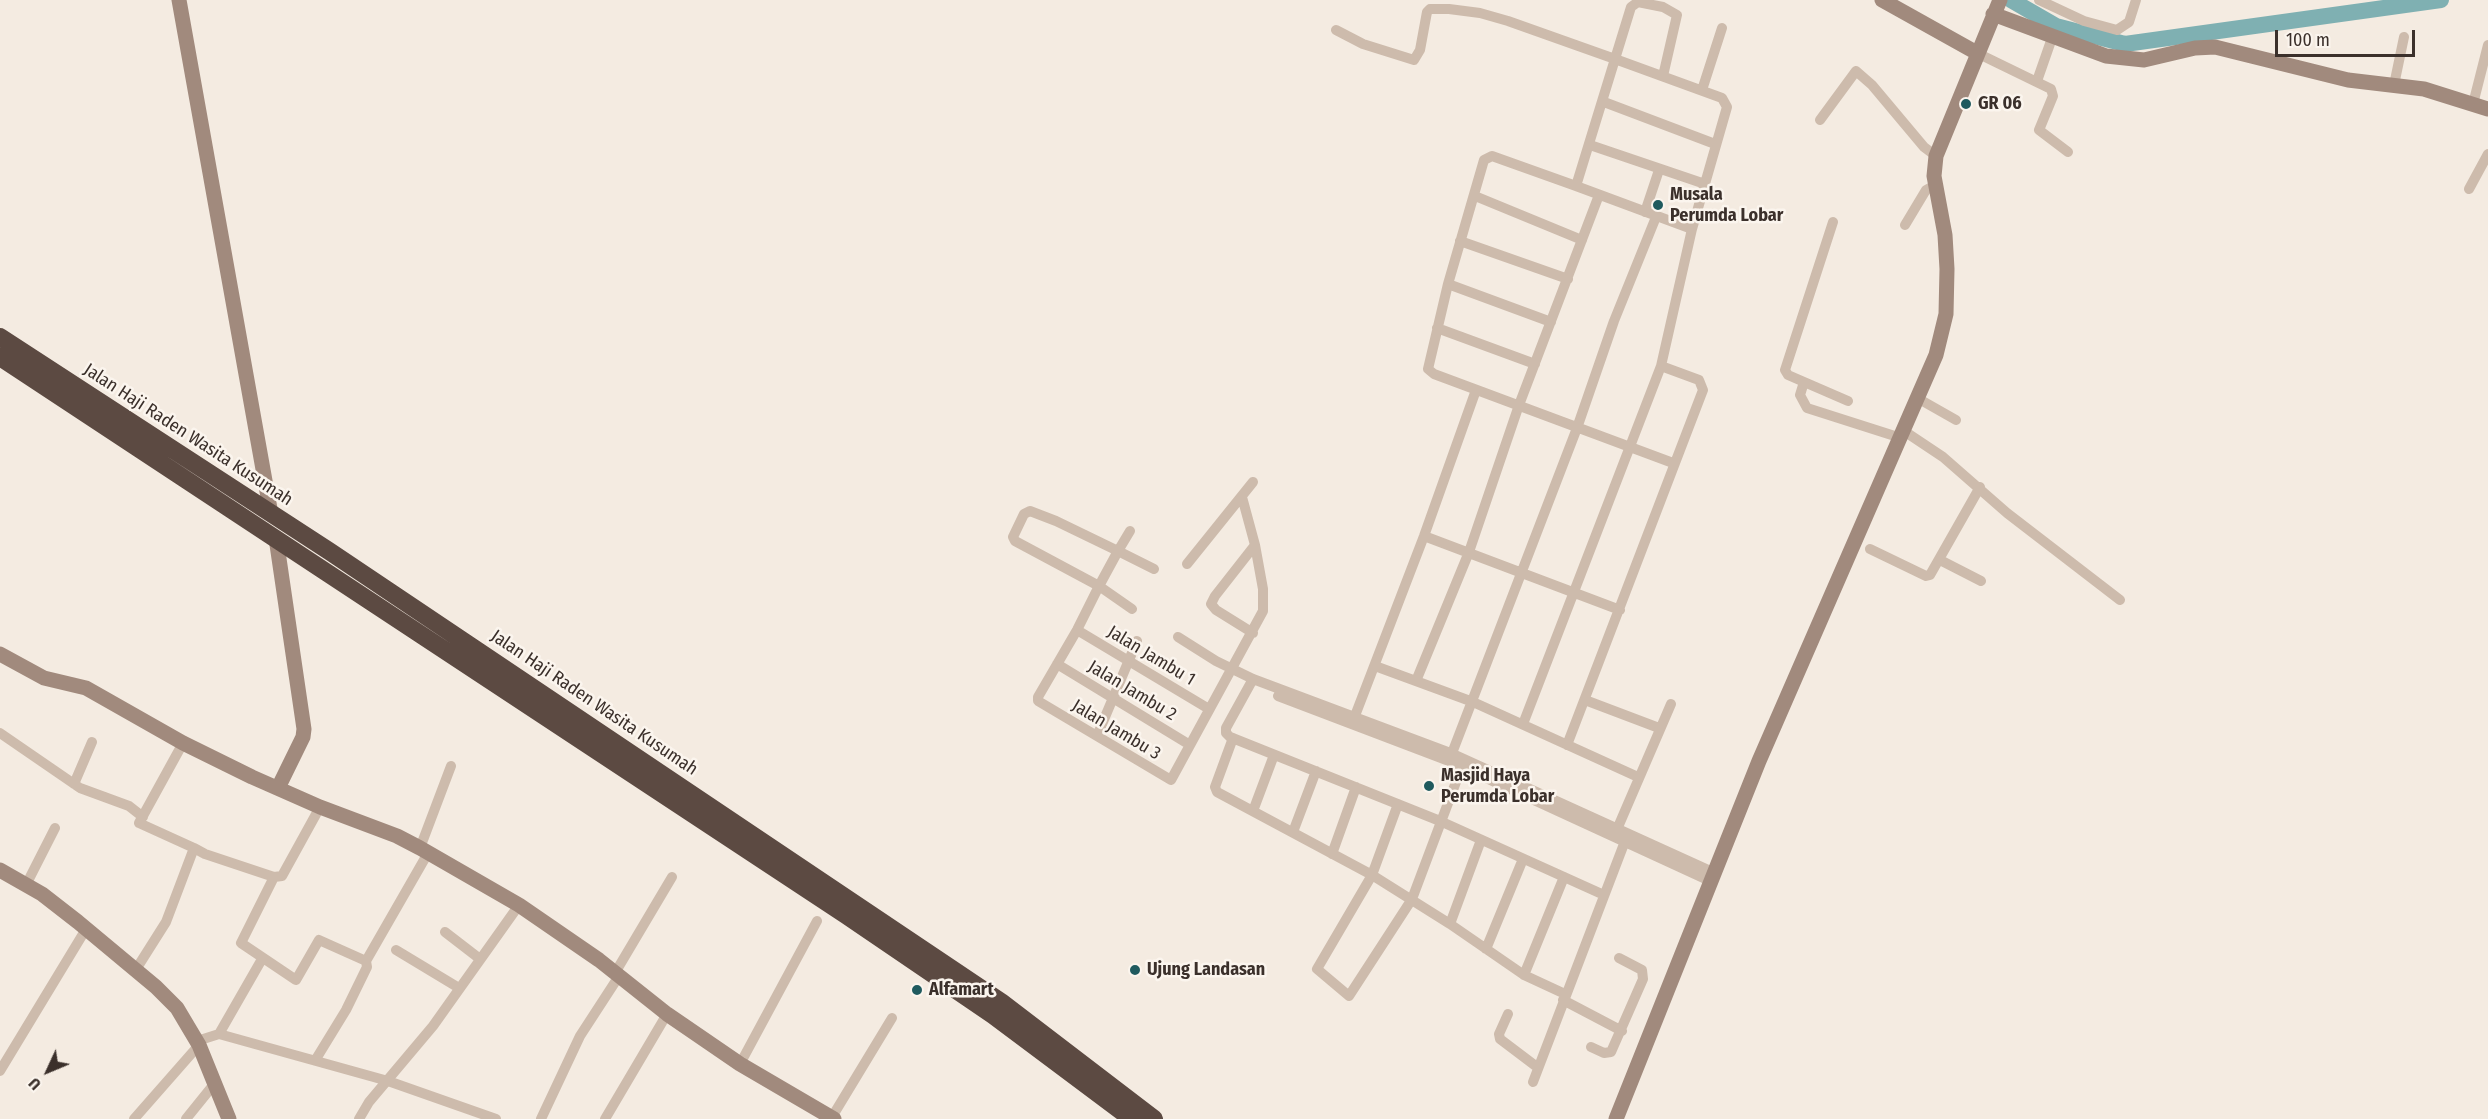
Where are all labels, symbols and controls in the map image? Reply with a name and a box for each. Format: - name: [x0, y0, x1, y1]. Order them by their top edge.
- scale bar: [2278, 18, 2418, 56]
- text: 100 m: [2286, 29, 2330, 51]
- place label: GR 06: [1978, 93, 2022, 115]
- marker: GR 06: [1959, 97, 1973, 111]
- place label: Musala Perumda Lobar: [1670, 184, 1783, 226]
- marker: Musala Perumda Lobar: [1651, 198, 1665, 212]
- street label: Jalan Haji Raden Wasita Kusumah: [79, 359, 297, 511]
- street label: Jalan Jambu 1: [1103, 621, 1199, 691]
- street label: Jalan Haji Raden Wasita Kusumah: [486, 626, 702, 780]
- street label: Jalan Jambu 2: [1084, 656, 1180, 726]
- street label: Jalan Jambu 3: [1068, 695, 1164, 765]
- place label: Masjid Haya Perumda Lobar: [1441, 765, 1554, 808]
- marker: Masjid Haya Perumda Lobar: [1422, 779, 1436, 793]
- place label: Ujung Landasan: [1147, 959, 1265, 981]
- marker: Ujung Landasan: [1128, 963, 1142, 977]
- place label: Alfamart: [929, 979, 994, 1001]
- marker: Alfamart: [910, 983, 924, 997]
- north arrow: [18, 1041, 78, 1101]
- text: U: [25, 1074, 45, 1094]

